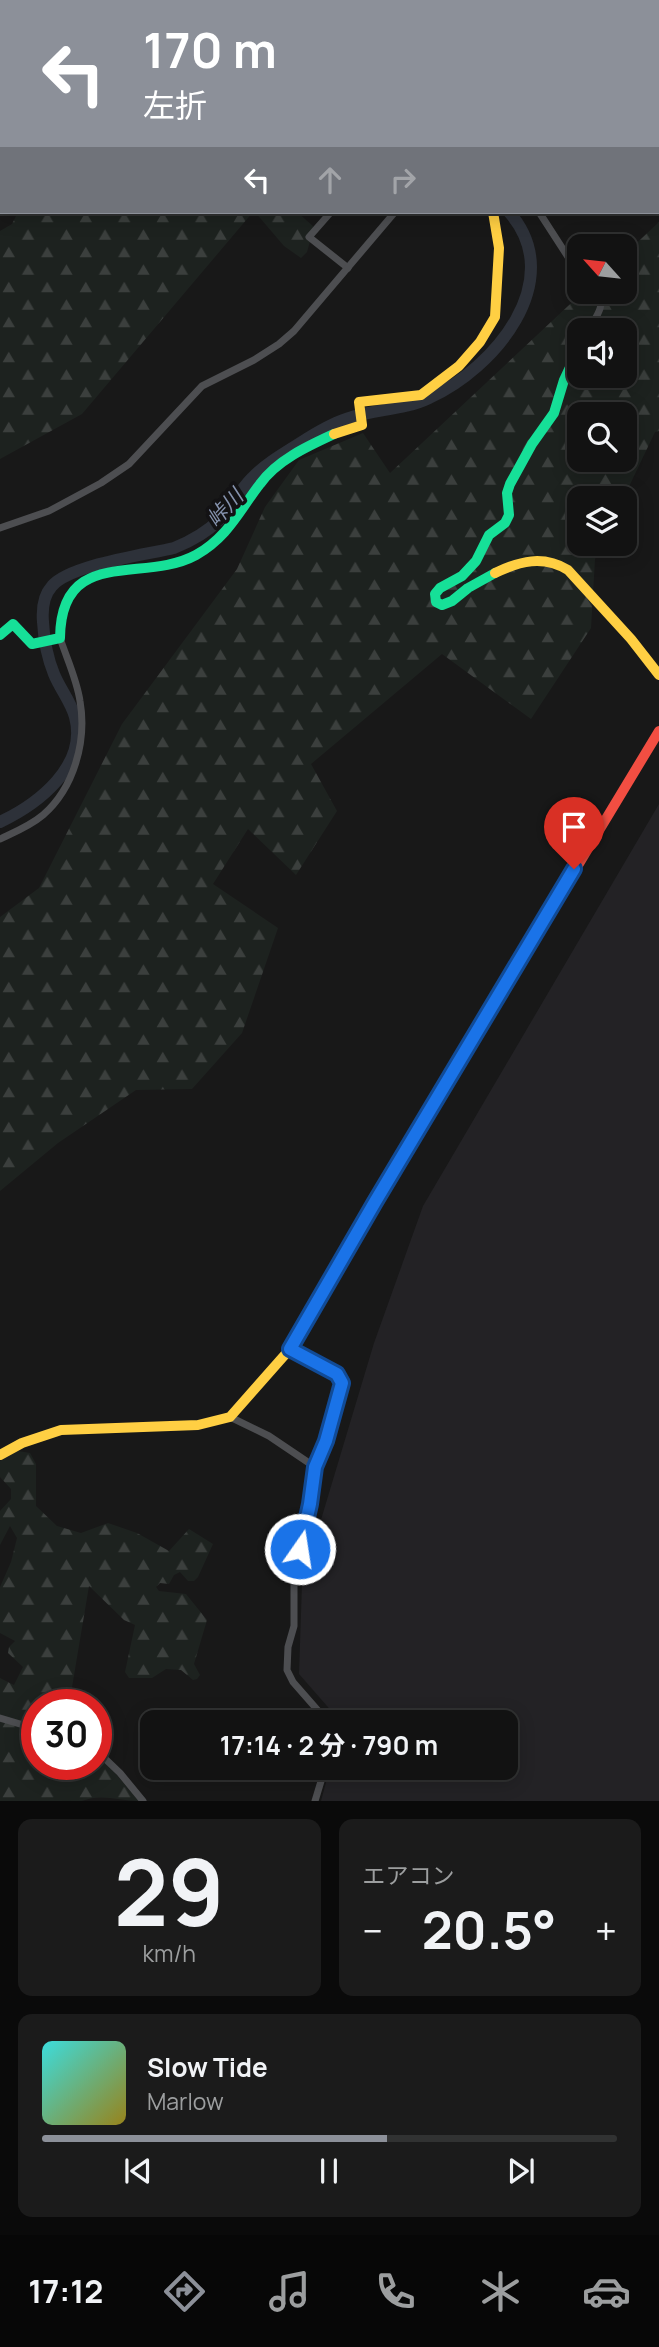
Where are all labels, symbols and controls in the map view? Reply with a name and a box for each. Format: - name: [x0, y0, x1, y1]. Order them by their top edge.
- text: 170 m: [143, 16, 277, 83]
- icon: left: [28, 28, 119, 119]
- text: 左折: [143, 83, 207, 127]
- icon: left: [238, 161, 276, 199]
- icon: ahead: [311, 161, 349, 199]
- icon: right: [384, 161, 422, 199]
- north arrow: [567, 234, 637, 304]
- map controls: [567, 234, 637, 556]
- button: sound: [567, 318, 637, 388]
- button: search: [567, 402, 637, 472]
- water label: 峠川: [200, 481, 250, 532]
- button: layers: [567, 486, 637, 556]
- pin: [544, 797, 604, 869]
- icon: arrive: [555, 808, 593, 846]
- position arrow: [263, 1512, 337, 1586]
- speed limit sign: 30: [21, 1689, 112, 1780]
- text: 17:14 · 2 分 · 790 m: [220, 1727, 438, 1763]
- text: 29: [114, 1829, 225, 1953]
- text: エアコン: [363, 1859, 455, 1891]
- text: 20.5°: [422, 1894, 556, 1965]
- text: −: [363, 1904, 383, 1956]
- text: +: [595, 1904, 617, 1956]
- text: km/h: [143, 1937, 196, 1969]
- text: Slow Tide: [147, 2049, 268, 2085]
- text: Marlow: [147, 2085, 224, 2117]
- icon: previous: [119, 2152, 157, 2190]
- icon: pause: [310, 2152, 348, 2190]
- icon: next: [502, 2152, 540, 2190]
- icon: directions: [160, 2267, 209, 2316]
- icon: music: [265, 2267, 314, 2316]
- icon: phone: [371, 2267, 420, 2316]
- icon: climate: [476, 2267, 525, 2316]
- icon: car: [582, 2267, 631, 2316]
- text: 17:12: [28, 2269, 103, 2313]

